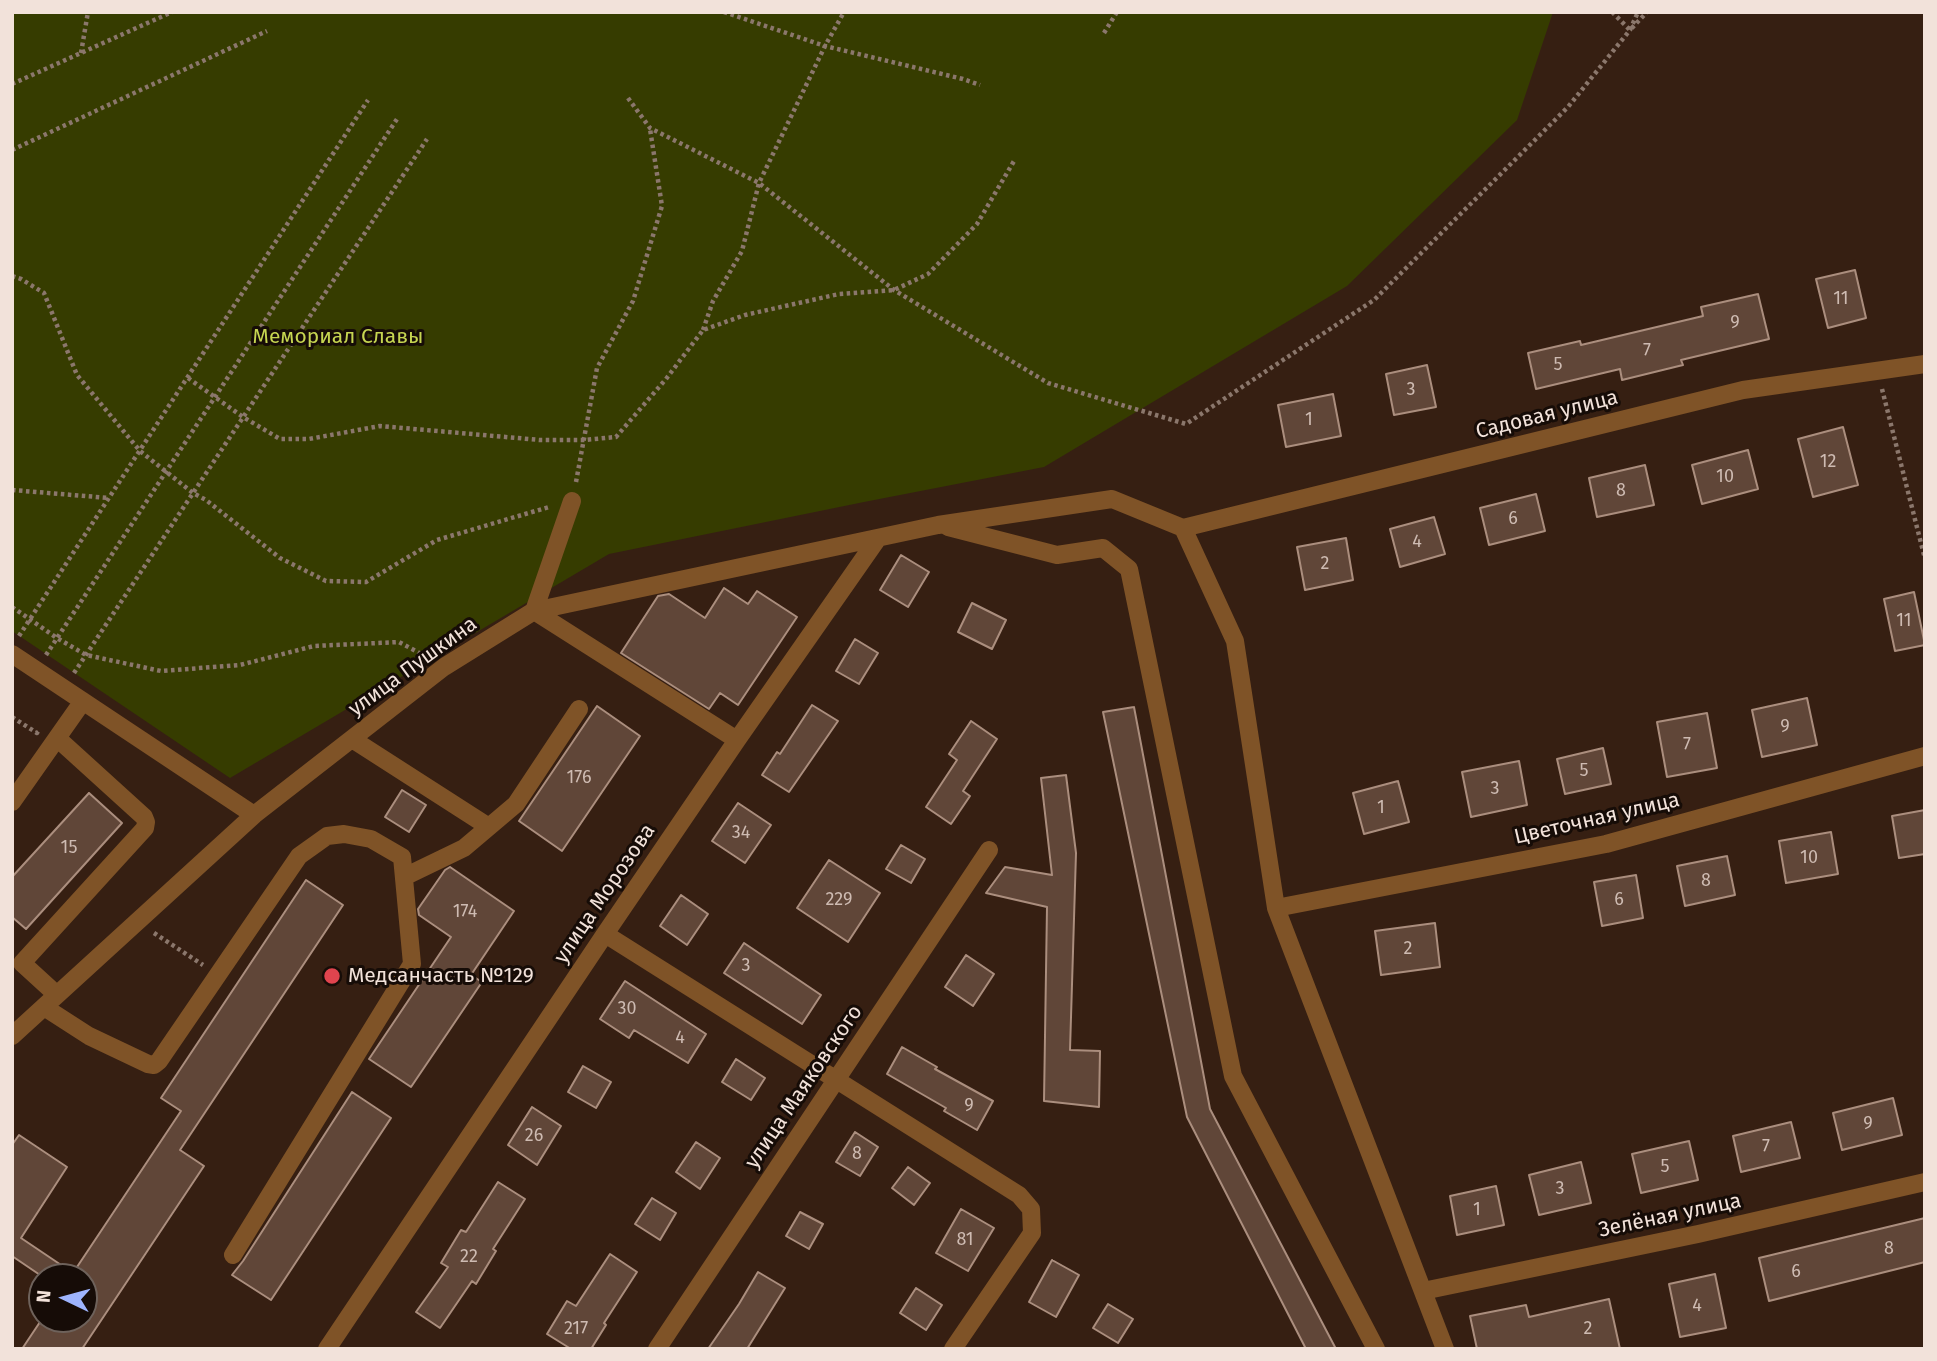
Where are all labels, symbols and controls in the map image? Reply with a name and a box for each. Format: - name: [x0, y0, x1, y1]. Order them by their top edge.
- house number: 11: [1833, 288, 1849, 310]
- house number: 9: [1730, 312, 1740, 334]
- park label: Мемориал Славы: [253, 324, 423, 350]
- house number: 7: [1643, 340, 1651, 362]
- house number: 5: [1553, 354, 1563, 376]
- house number: 3: [1407, 379, 1415, 401]
- street label: Садовая улица: [1473, 385, 1621, 445]
- house number: 1: [1305, 409, 1313, 431]
- house number: 12: [1820, 451, 1836, 473]
- house number: 10: [1716, 466, 1734, 488]
- house number: 8: [1616, 480, 1626, 502]
- house number: 6: [1508, 508, 1518, 530]
- house number: 4: [1412, 531, 1422, 553]
- house number: 2: [1321, 553, 1329, 575]
- house number: 11: [1896, 610, 1912, 632]
- street label: улица Пушкина: [344, 612, 482, 722]
- house number: 9: [1780, 716, 1790, 738]
- house number: 7: [1683, 734, 1691, 756]
- house number: 5: [1579, 760, 1589, 782]
- house number: 176: [567, 767, 591, 789]
- house number: 3: [1491, 778, 1499, 800]
- street label: Цветочная улица: [1512, 788, 1682, 850]
- house number: 1: [1377, 797, 1385, 819]
- street label: улица Морозова: [549, 820, 661, 968]
- house number: 34: [732, 822, 750, 844]
- house number: 15: [61, 837, 77, 859]
- house number: 10: [1800, 847, 1818, 869]
- house number: 8: [1701, 870, 1711, 892]
- house number: 229: [825, 889, 853, 911]
- house number: 6: [1614, 889, 1624, 911]
- house number: 174: [453, 901, 477, 923]
- house number: 2: [1404, 938, 1412, 960]
- house number: 3: [742, 955, 750, 977]
- place label: Медсанчасть №129: [348, 963, 534, 989]
- marker: Медсанчасть №129: [322, 966, 342, 986]
- house number: 30: [617, 998, 637, 1020]
- street label: улица Маяковского: [740, 1000, 868, 1174]
- house number: 4: [675, 1027, 685, 1049]
- house number: 9: [964, 1095, 974, 1117]
- house number: 9: [1863, 1113, 1873, 1135]
- house number: 26: [525, 1125, 543, 1147]
- house number: 7: [1762, 1136, 1770, 1158]
- house number: 8: [852, 1143, 862, 1165]
- house number: 5: [1660, 1156, 1670, 1178]
- house number: 3: [1556, 1178, 1564, 1200]
- street label: Зелёная улица: [1596, 1189, 1744, 1243]
- house number: 1: [1473, 1199, 1481, 1221]
- house number: 81: [956, 1229, 974, 1251]
- house number: 8: [1884, 1238, 1894, 1260]
- house number: 22: [460, 1246, 478, 1268]
- house number: 6: [1791, 1261, 1801, 1283]
- north arrow: [28, 1263, 98, 1333]
- text: N: [32, 1289, 56, 1304]
- house number: 4: [1692, 1295, 1702, 1317]
- house number: 217: [564, 1318, 588, 1340]
- house number: 2: [1584, 1318, 1592, 1340]

